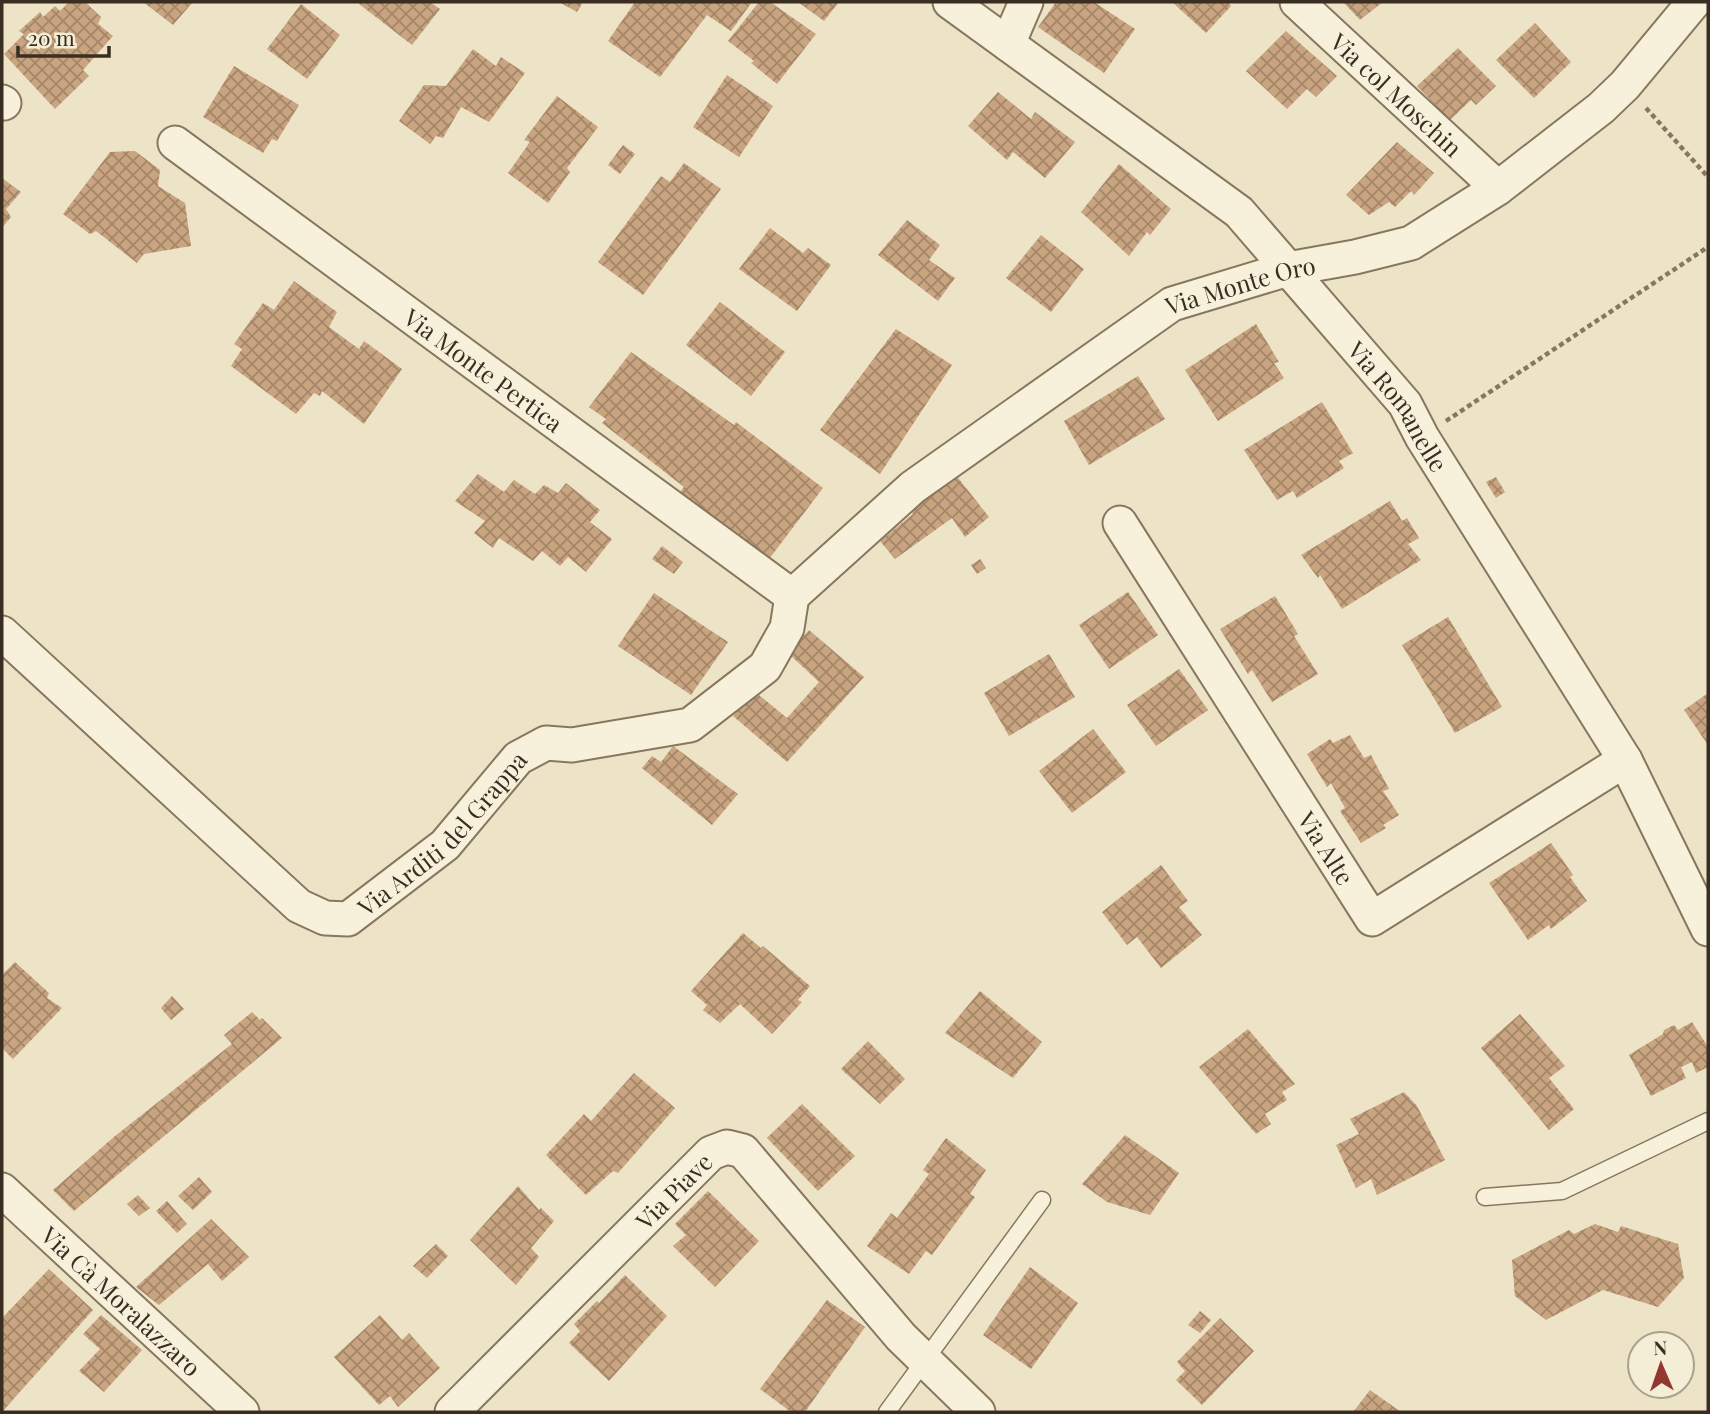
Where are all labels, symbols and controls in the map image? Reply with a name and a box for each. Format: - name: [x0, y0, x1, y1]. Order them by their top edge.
- scale bar: [18, 14, 108, 58]
- text: 20 m: [28, 23, 75, 51]
- street label: Via col Moschin: [1324, 25, 1469, 163]
- street label: Via Monte Oro: [1160, 248, 1318, 321]
- street label: Via Monte Pertica: [397, 300, 570, 439]
- street label: Via Romanelle: [1341, 333, 1455, 477]
- street label: Via Arditi del Grappa: [350, 744, 533, 923]
- street label: Via Alte: [1291, 804, 1362, 891]
- street label: Via Piave: [627, 1145, 719, 1237]
- street label: Via Cà Moralazzaro: [34, 1218, 208, 1383]
- north arrow: [1626, 1330, 1696, 1400]
- text: N: [1653, 1334, 1668, 1360]

